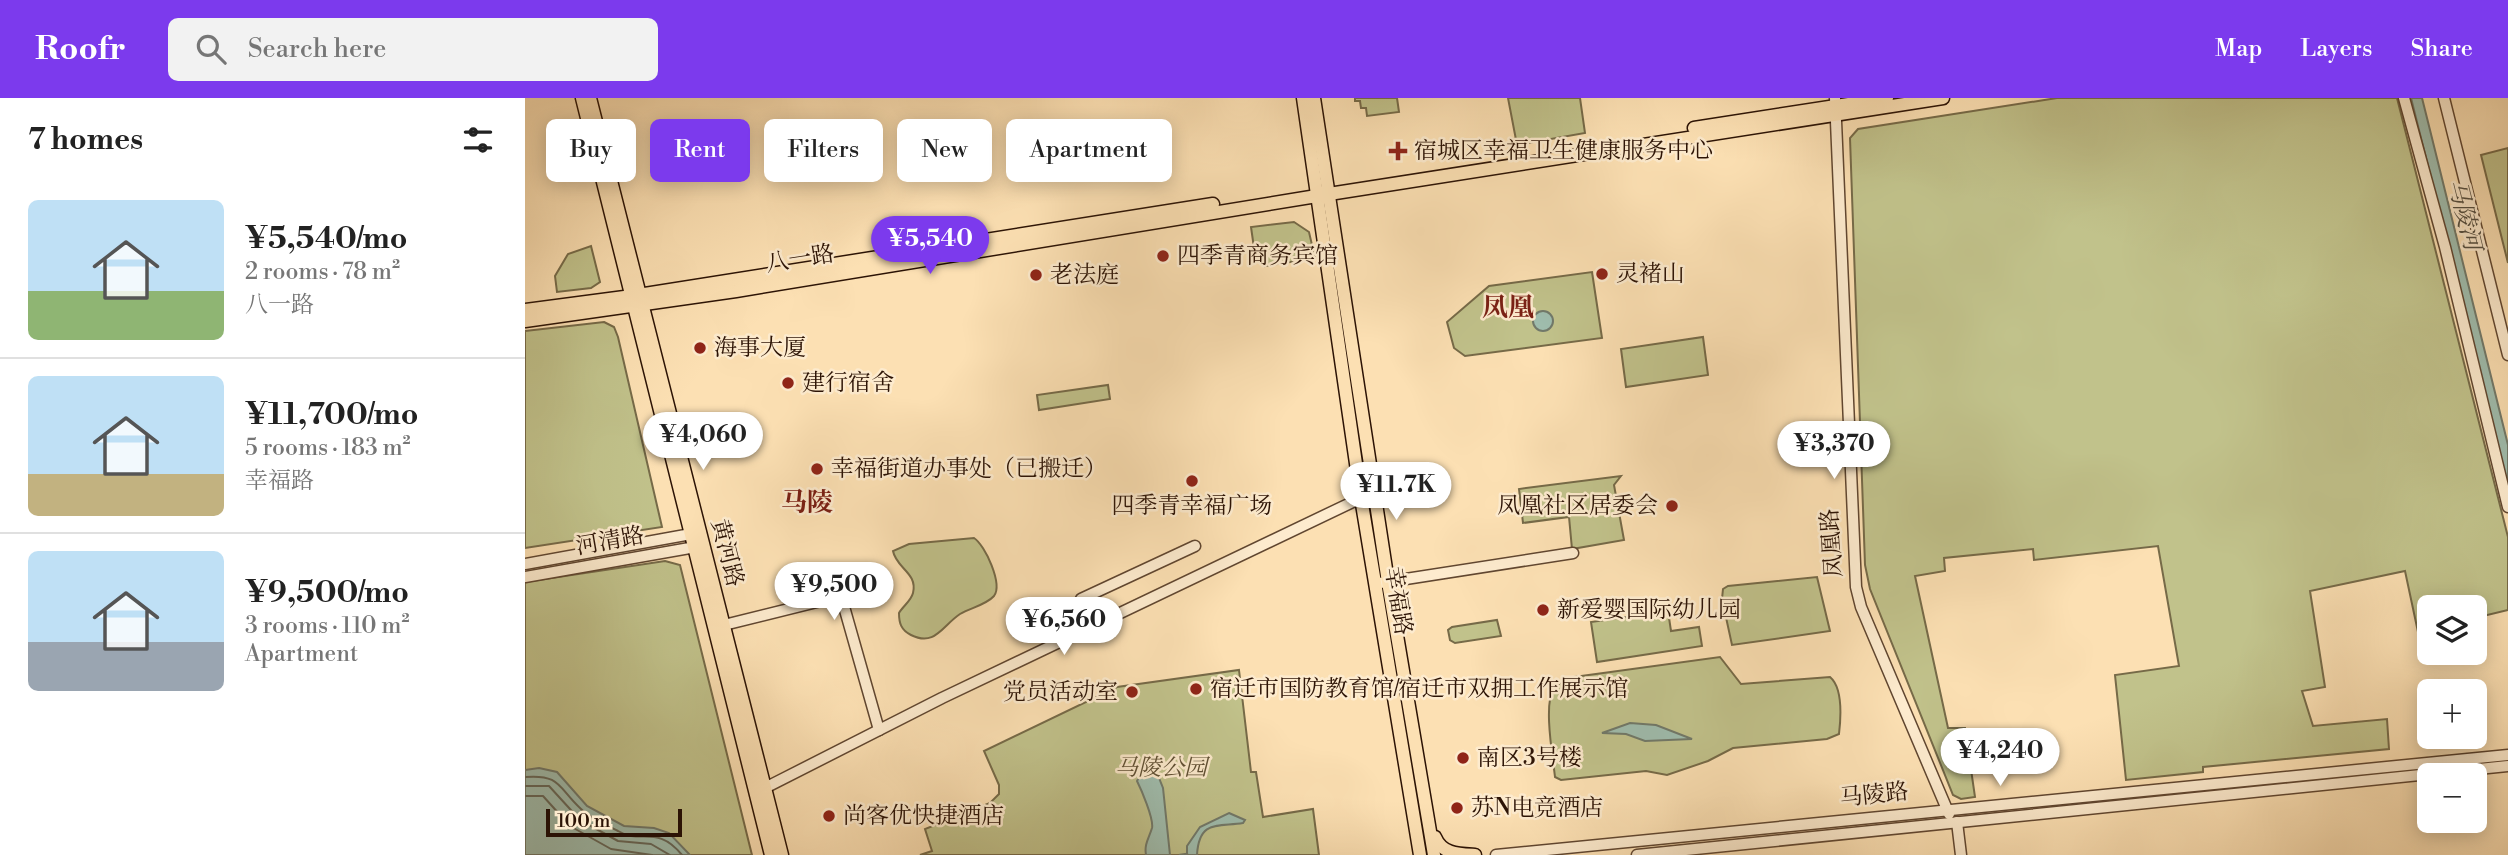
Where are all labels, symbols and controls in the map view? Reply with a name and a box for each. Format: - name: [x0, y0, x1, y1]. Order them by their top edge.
- search box: [168, 18, 658, 81]
- text: Roofr: [35, 29, 126, 70]
- icon: search: [192, 30, 230, 68]
- text: Search here: [248, 33, 386, 65]
- text: Map: [2215, 34, 2262, 64]
- text: Layers: [2300, 34, 2372, 64]
- text: Share: [2410, 34, 2473, 64]
- chip: Buy: [546, 119, 636, 182]
- chip: Rent: [650, 119, 750, 182]
- chip: Filters: [764, 119, 883, 182]
- chip: New: [897, 119, 992, 182]
- chip: Apartment: [1006, 119, 1172, 182]
- text: 7 homes: [28, 121, 143, 159]
- icon: filters: [459, 121, 497, 159]
- place label: 宿城区幸福卫生健康服务中心: [1414, 137, 1713, 165]
- marker: 宿城区幸福卫生健康服务中心: [1388, 141, 1408, 161]
- water label: 马陵河: [2441, 176, 2488, 257]
- pin: ¥5,540: [873, 216, 987, 276]
- text: ¥5,540/mo: [245, 220, 407, 258]
- text: ¥5,540: [887, 225, 973, 253]
- icon: home: [84, 228, 168, 312]
- street label: 八一路: [764, 240, 836, 278]
- place label: 四季青商务宾馆: [1177, 242, 1338, 270]
- marker: 四季青商务宾馆: [1155, 248, 1171, 264]
- text: 2 rooms · 78 m²: [245, 258, 400, 286]
- place label: 灵褚山: [1616, 260, 1685, 288]
- place label: 老法庭: [1050, 261, 1119, 289]
- marker: 灵褚山: [1594, 266, 1610, 282]
- marker: 老法庭: [1028, 267, 1044, 283]
- text: 八一路: [245, 291, 314, 319]
- district label: 凤凰: [1482, 292, 1534, 324]
- place label: 海事大厦: [714, 334, 806, 362]
- marker: 海事大厦: [692, 340, 708, 356]
- place label: 建行宿舍: [802, 369, 894, 397]
- marker: 建行宿舍: [780, 375, 796, 391]
- text: ¥11,700/mo: [245, 396, 418, 434]
- icon: home: [84, 404, 168, 488]
- pin: ¥4,060: [646, 412, 760, 472]
- text: ¥4,060: [659, 421, 747, 449]
- pin: ¥3,370: [1777, 422, 1891, 481]
- text: ¥3,370: [1793, 430, 1875, 458]
- text: 5 rooms · 183 m²: [245, 434, 411, 462]
- place label: 幸福街道办事处（已搬迁）: [831, 455, 1107, 483]
- marker: 幸福街道办事处（已搬迁）: [809, 461, 825, 477]
- pin: ¥11.7K: [1339, 462, 1453, 522]
- text: 幸福路: [245, 467, 314, 495]
- text: ¥11.7K: [1356, 471, 1436, 499]
- marker: 四季青幸福广场: [1184, 473, 1200, 489]
- district label: 马陵: [781, 487, 833, 519]
- place label: 四季青幸福广场: [1112, 492, 1273, 520]
- place label: 凤凰社区居委会: [1497, 492, 1658, 520]
- marker: 凤凰社区居委会: [1664, 498, 1680, 514]
- street label: 凤凰路: [1816, 508, 1848, 578]
- street label: 黄河路: [705, 516, 749, 590]
- street label: 河清路: [574, 521, 646, 561]
- pin: ¥9,500: [777, 562, 891, 622]
- street label: 幸福路: [1379, 565, 1417, 637]
- text: ¥9,500: [791, 571, 877, 599]
- text: ¥9,500/mo: [245, 574, 409, 612]
- icon: home: [84, 579, 168, 663]
- map controls: [2417, 595, 2487, 833]
- button: layers: [2417, 595, 2487, 665]
- place label: 新爱婴国际幼儿园: [1557, 596, 1741, 624]
- pin: ¥6,560: [1007, 598, 1121, 657]
- marker: 新爱婴国际幼儿园: [1535, 602, 1551, 618]
- text: ¥6,560: [1022, 606, 1106, 634]
- text: 3 rooms · 110 m²: [245, 612, 409, 640]
- text: Apartment: [245, 640, 358, 668]
- place label: 宿迁市国防教育馆/宿迁市双拥工作展示馆: [1210, 675, 1628, 703]
- place label: 党员活动室: [1003, 678, 1118, 706]
- button: +: [2417, 679, 2487, 749]
- marker: 宿迁市国防教育馆/宿迁市双拥工作展示馆: [1188, 681, 1204, 697]
- marker: 党员活动室: [1124, 684, 1140, 700]
- pin: ¥4,240: [1943, 728, 2057, 788]
- text: ¥4,240: [1957, 737, 2043, 765]
- place label: 南区3号楼: [1477, 744, 1582, 772]
- marker: 南区3号楼: [1455, 750, 1471, 766]
- park label: 马陵公园: [1115, 754, 1211, 782]
- button: −: [2417, 763, 2487, 833]
- street label: 马陵路: [1838, 777, 1910, 813]
- place label: 苏N电竞酒店: [1471, 794, 1603, 822]
- marker: 苏N电竞酒店: [1449, 800, 1465, 816]
- place label: 尚客优快捷酒店: [843, 802, 1004, 830]
- scale bar: [546, 806, 683, 838]
- marker: 尚客优快捷酒店: [821, 808, 837, 824]
- text: 100 m: [557, 809, 610, 833]

